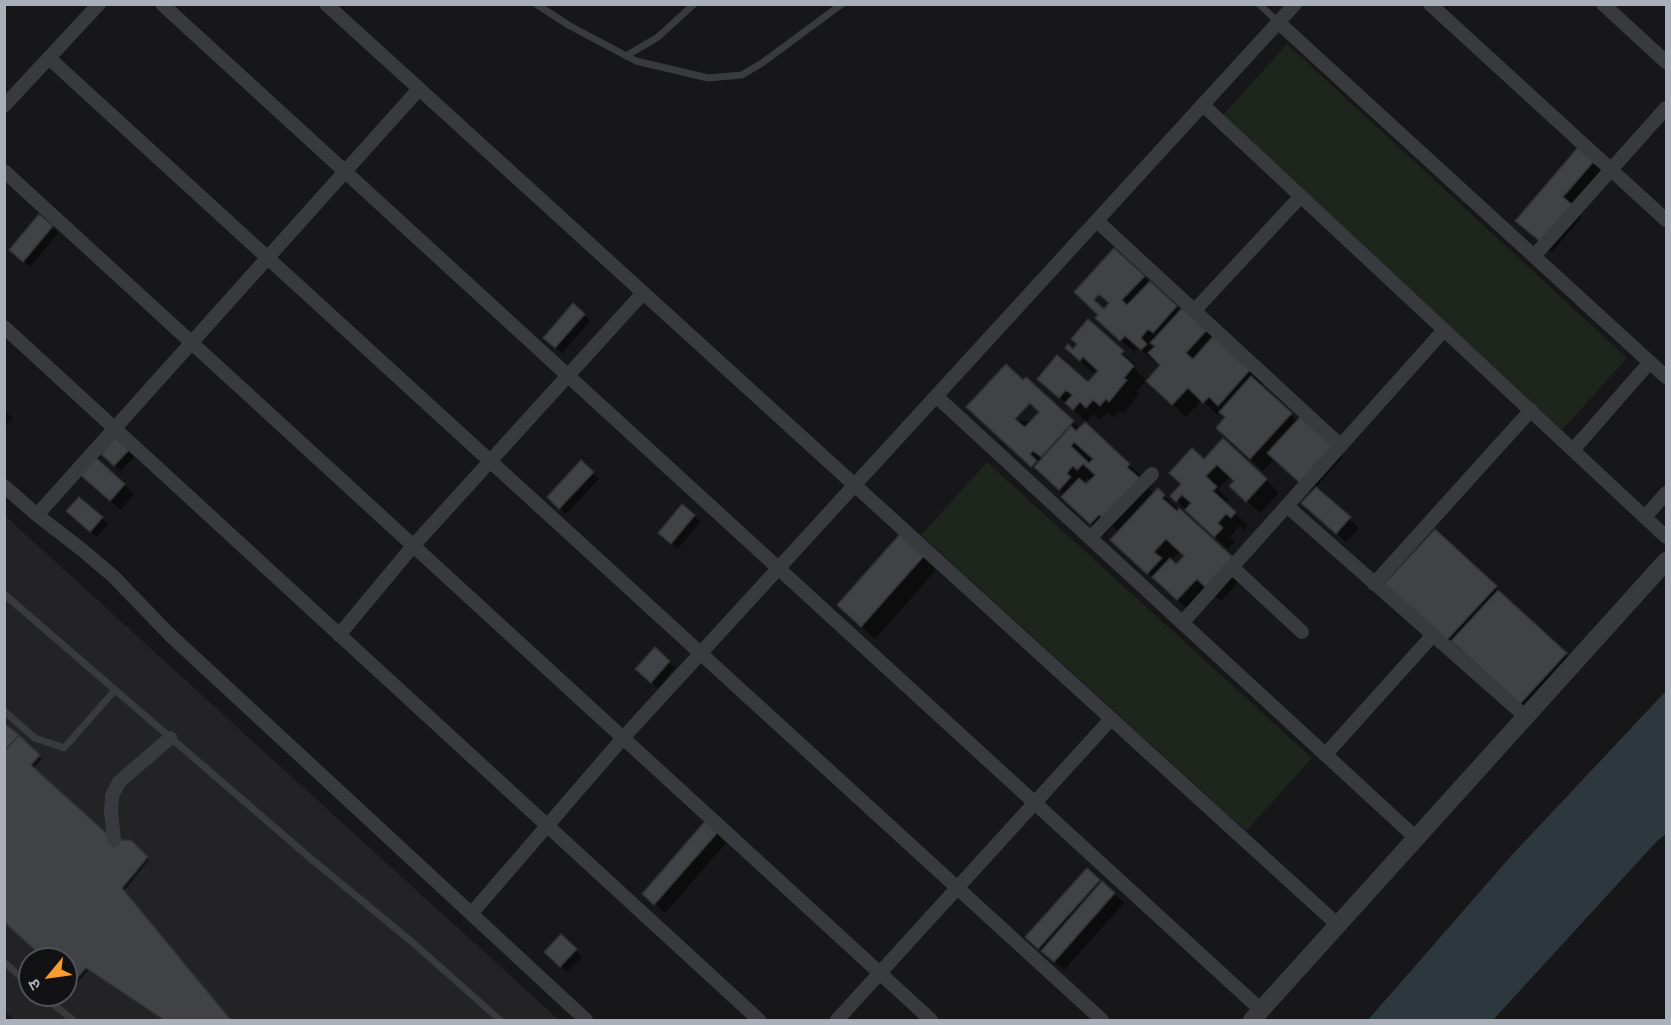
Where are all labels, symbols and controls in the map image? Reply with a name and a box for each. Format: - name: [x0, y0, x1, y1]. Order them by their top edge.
- north arrow: [18, 947, 78, 1007]
- text: उ: [22, 975, 46, 994]

